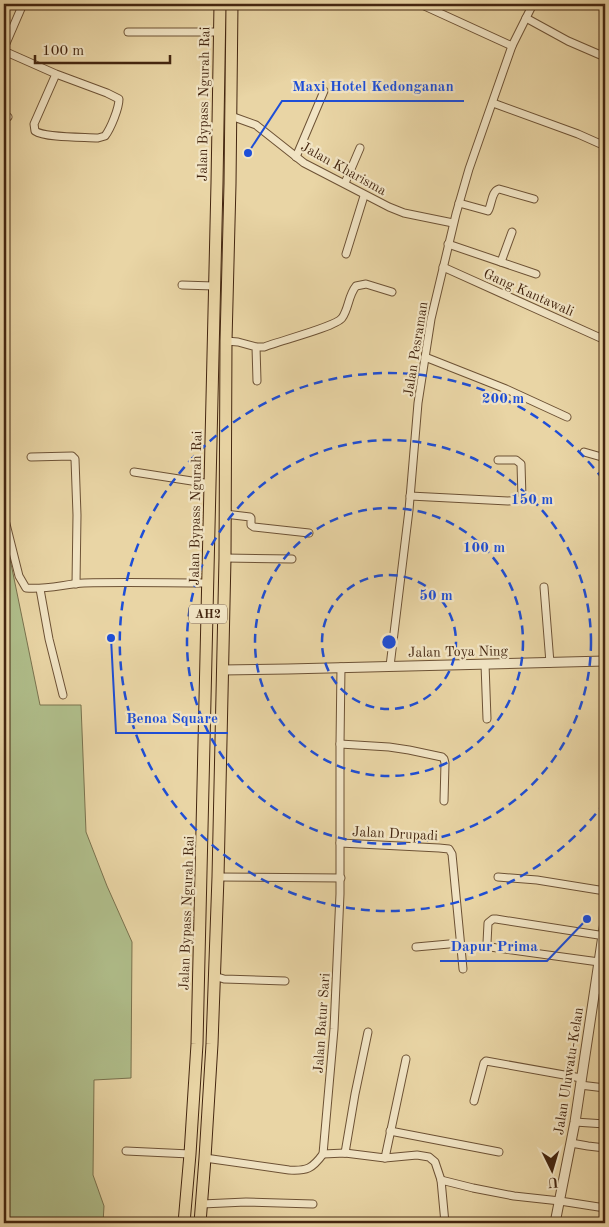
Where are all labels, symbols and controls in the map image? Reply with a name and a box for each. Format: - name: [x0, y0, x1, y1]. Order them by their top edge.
- street label: Jalan Bypass Ngurah Rai: [196, 26, 212, 181]
- scale bar: [35, 32, 170, 64]
- text: 100 m: [42, 44, 84, 59]
- callout: Maxi Hotel Kedonganan: [282, 71, 464, 101]
- text: Maxi Hotel Kedonganan: [292, 80, 454, 95]
- street label: Jalan Kharisma: [298, 140, 389, 198]
- street label: Gang Kantawali: [481, 267, 576, 319]
- street label: Jalan Pesraman: [402, 300, 430, 398]
- text: 200 m: [482, 392, 524, 407]
- street label: Jalan Bypass Ngurah Rai: [188, 430, 204, 585]
- text: 150 m: [511, 493, 553, 508]
- text: 100 m: [463, 541, 505, 556]
- text: 50 m: [419, 589, 453, 604]
- road number: AH2: [189, 604, 227, 624]
- centre of rings: [380, 633, 398, 651]
- street label: Jalan Toya Ning: [408, 644, 509, 660]
- callout: Benoa Square: [116, 703, 228, 733]
- text: Benoa Square: [126, 712, 218, 727]
- street label: Jalan Drupadi: [352, 825, 438, 843]
- street label: Jalan Bypass Ngurah Rai: [177, 835, 197, 991]
- callout: Dapur Prima: [440, 931, 547, 961]
- text: Dapur Prima: [450, 940, 538, 955]
- street label: Jalan Batur Sari: [312, 972, 332, 1074]
- street label: Jalan Uluwatu-Kelan: [552, 1006, 586, 1136]
- north arrow: [526, 1144, 576, 1194]
- text: U: [547, 1174, 559, 1189]

